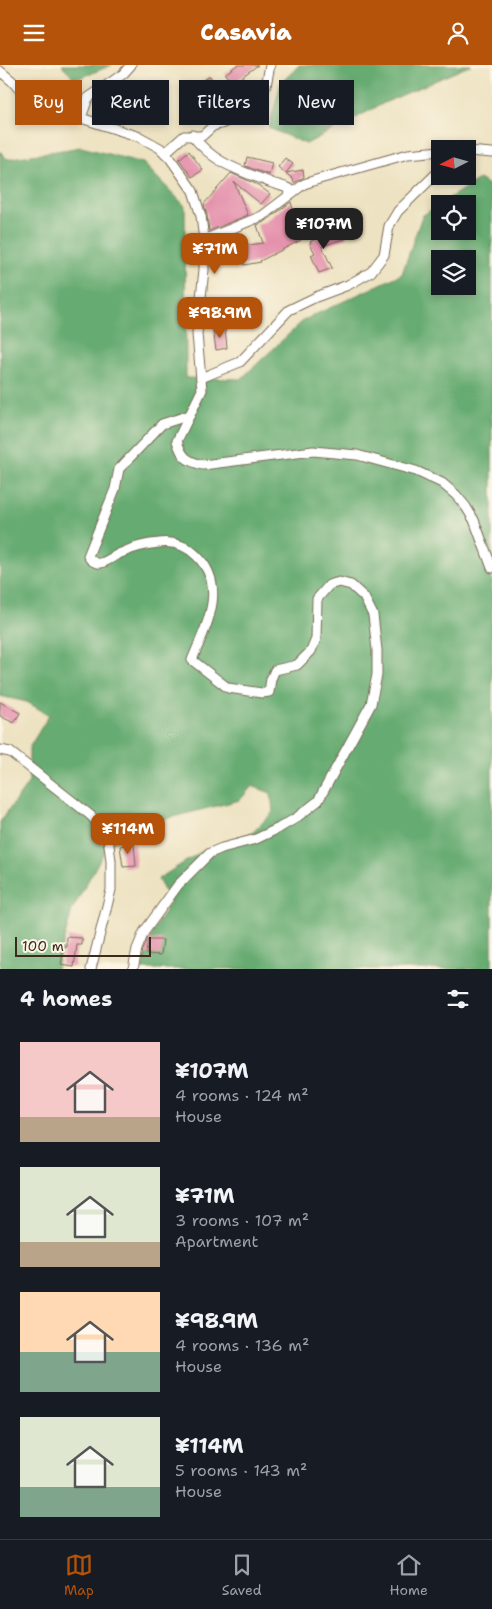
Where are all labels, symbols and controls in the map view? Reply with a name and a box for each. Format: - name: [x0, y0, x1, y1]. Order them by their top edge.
- text: Casavia: [200, 18, 292, 47]
- icon: menu: [20, 19, 48, 47]
- icon: person: [444, 19, 472, 47]
- chip: Buy: [15, 80, 82, 125]
- chip: Rent: [92, 80, 169, 125]
- chip: Filters: [179, 80, 269, 125]
- chip: New: [279, 80, 354, 125]
- north arrow: [431, 140, 476, 185]
- map controls: [431, 140, 476, 295]
- button: locate: [431, 195, 476, 240]
- pin: ¥107M: [289, 207, 359, 250]
- text: ¥107M: [296, 213, 352, 234]
- pin: ¥71M: [185, 233, 245, 275]
- text: ¥71M: [192, 238, 238, 259]
- button: layers: [431, 250, 476, 295]
- pin: ¥98.9M: [179, 297, 261, 339]
- text: ¥98.9M: [188, 302, 252, 323]
- pin: ¥114M: [93, 813, 163, 855]
- text: ¥114M: [102, 818, 154, 839]
- scale bar: [15, 934, 151, 957]
- text: 100 m: [22, 937, 64, 955]
- text: 4 homes: [20, 985, 112, 1013]
- icon: filters: [444, 985, 472, 1013]
- text: ¥107M: [175, 1057, 249, 1085]
- icon: home: [60, 1062, 120, 1122]
- text: 4 rooms · 124 m²: [175, 1085, 309, 1106]
- text: House: [175, 1106, 222, 1127]
- text: ¥71M: [175, 1182, 235, 1210]
- icon: home: [60, 1187, 120, 1247]
- text: 3 rooms · 107 m²: [175, 1210, 309, 1231]
- text: Apartment: [175, 1231, 258, 1252]
- text: ¥98.9M: [175, 1307, 258, 1335]
- icon: home: [60, 1312, 120, 1372]
- text: 4 rooms · 136 m²: [175, 1335, 309, 1356]
- text: House: [175, 1356, 222, 1377]
- text: ¥114M: [175, 1432, 244, 1460]
- icon: home: [60, 1437, 120, 1497]
- text: 5 rooms · 143 m²: [175, 1460, 307, 1481]
- text: House: [175, 1481, 222, 1502]
- tab: Map: [64, 1551, 94, 1599]
- tab: Saved: [222, 1551, 262, 1599]
- tab: Home: [390, 1551, 428, 1599]

